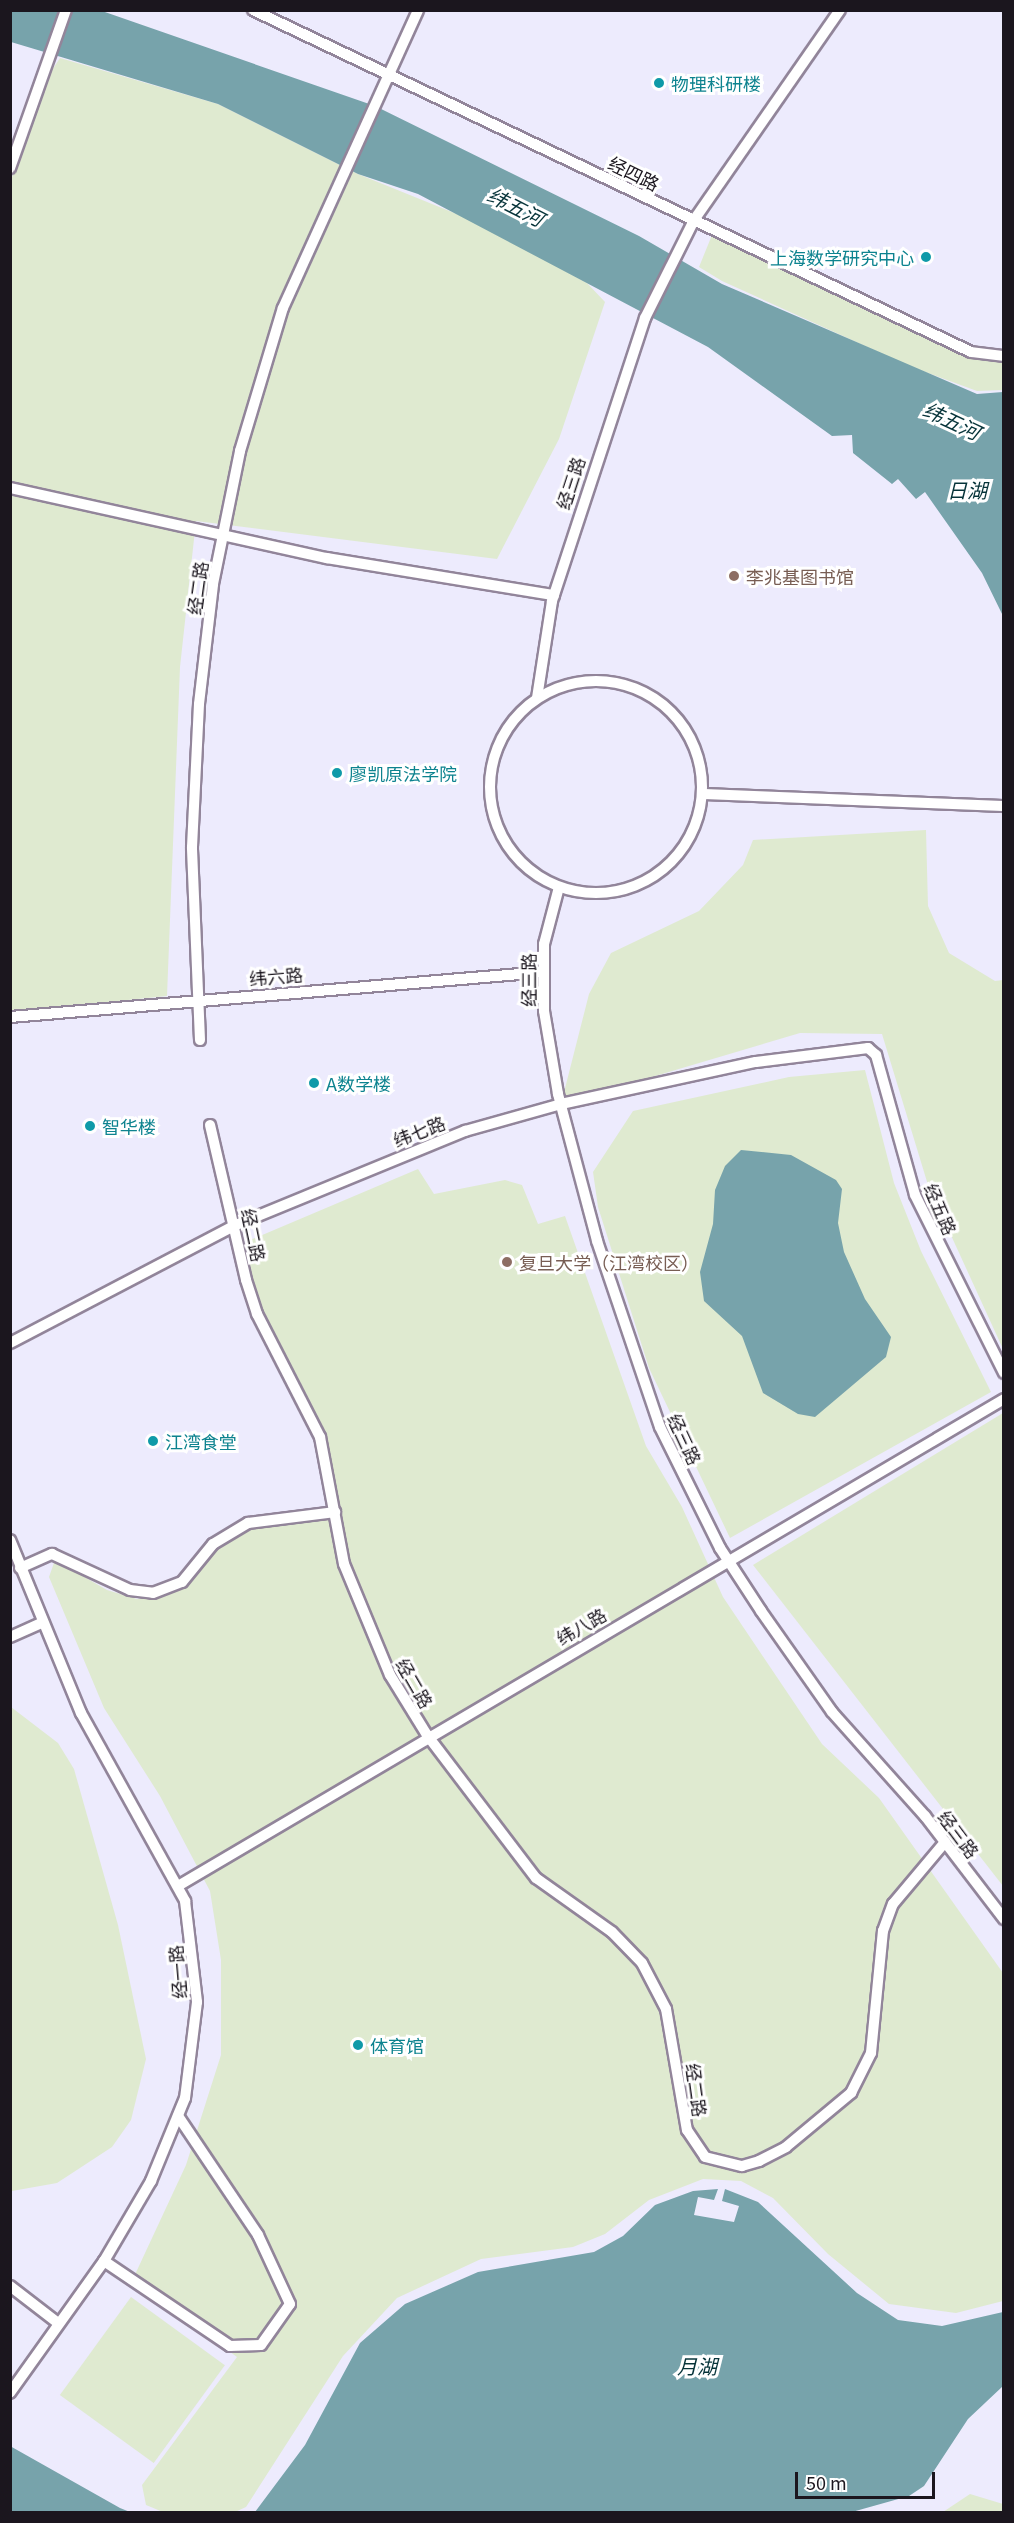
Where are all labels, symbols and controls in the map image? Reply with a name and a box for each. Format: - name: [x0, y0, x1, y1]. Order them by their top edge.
- place label: 物理科研楼: [671, 72, 761, 94]
- marker: 物理科研楼: [652, 76, 666, 90]
- street label: 经四路: [605, 151, 663, 195]
- water label: 纬五河: [484, 182, 548, 230]
- place label: 上海数学研究中心: [770, 246, 914, 268]
- marker: 上海数学研究中心: [919, 250, 933, 264]
- water label: 纬五河: [920, 396, 984, 444]
- street label: 经三路: [551, 454, 589, 512]
- water label: 日湖: [947, 477, 987, 501]
- street label: 经二路: [183, 560, 211, 616]
- place label: 李兆基图书馆: [746, 565, 854, 587]
- marker: 李兆基图书馆: [727, 569, 741, 583]
- place label: 廖凯原法学院: [349, 762, 457, 784]
- marker: 廖凯原法学院: [330, 766, 344, 780]
- street label: 经三路: [517, 953, 539, 1007]
- street label: 纬六路: [248, 963, 304, 989]
- place label: A数学楼: [326, 1072, 391, 1094]
- marker: A数学楼: [307, 1076, 321, 1090]
- street label: 纬七路: [390, 1111, 448, 1151]
- place label: 智华楼: [102, 1115, 156, 1137]
- marker: 智华楼: [83, 1119, 97, 1133]
- street label: 经五路: [921, 1180, 961, 1238]
- street label: 经二路: [238, 1206, 270, 1264]
- place label: 复旦大学（江湾校区）: [519, 1251, 699, 1273]
- marker: 复旦大学（江湾校区）: [500, 1255, 514, 1269]
- street label: 经三路: [664, 1410, 706, 1468]
- place label: 江湾食堂: [165, 1430, 237, 1452]
- marker: 江湾食堂: [146, 1434, 160, 1448]
- street label: 纬八路: [552, 1603, 610, 1649]
- street label: 经二路: [392, 1654, 438, 1712]
- street label: 经三路: [934, 1806, 984, 1862]
- street label: 经一路: [164, 1944, 190, 2000]
- place label: 体育馆: [370, 2034, 424, 2056]
- marker: 体育馆: [351, 2038, 365, 2052]
- street label: 经二路: [683, 2062, 711, 2118]
- water label: 月湖: [677, 2353, 717, 2377]
- scale bar: [798, 2460, 938, 2498]
- text: 50 m: [806, 2469, 847, 2495]

